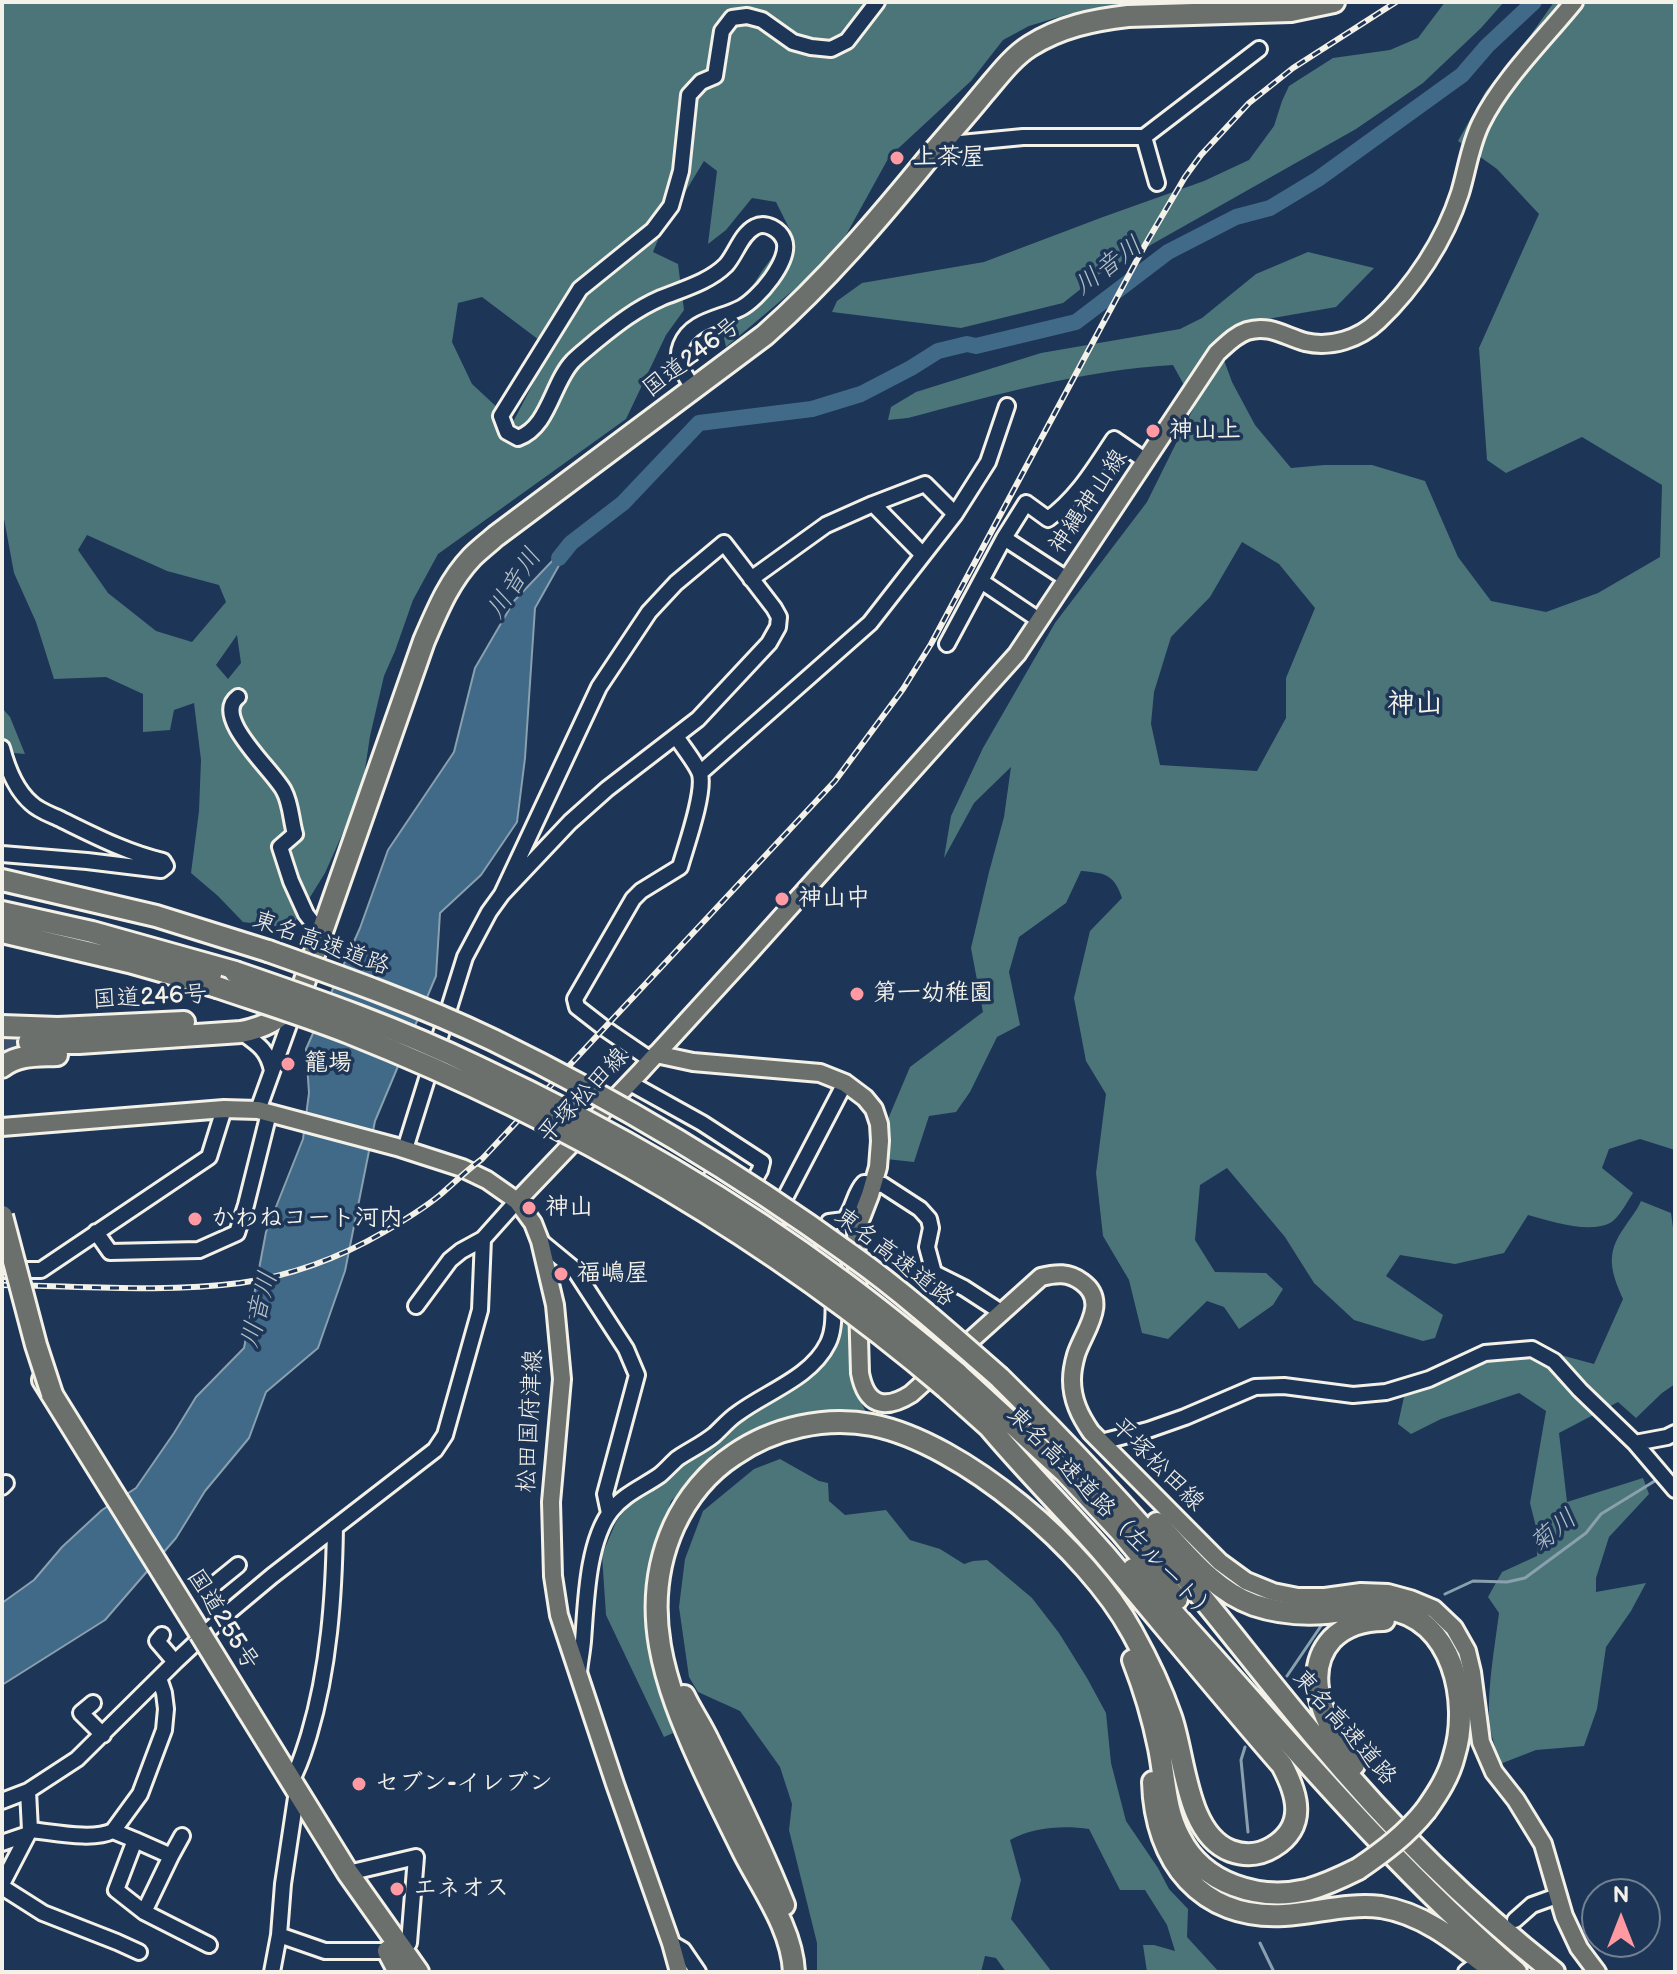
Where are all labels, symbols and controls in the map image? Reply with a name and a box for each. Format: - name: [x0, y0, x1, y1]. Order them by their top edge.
- place label: 上茶屋: [913, 144, 985, 172]
- marker: 上茶屋: [888, 149, 906, 167]
- water label: 川音川: [1068, 231, 1150, 303]
- street label: 国道246号: [637, 312, 747, 404]
- place label: 神山上: [1169, 417, 1241, 445]
- marker: 神山上: [1144, 422, 1162, 440]
- street label: 神縄神山線: [1044, 444, 1134, 560]
- water label: 川音川: [481, 543, 549, 625]
- district label: 神山: [1387, 688, 1443, 722]
- place label: 神山中: [798, 885, 870, 913]
- marker: 神山中: [773, 890, 791, 908]
- street label: 東名高速道路: [248, 906, 394, 982]
- place label: 第一幼稚園: [873, 980, 993, 1008]
- street label: 国道246号: [92, 981, 208, 1015]
- marker: 第一幼稚園: [848, 985, 866, 1003]
- street label: 平塚松田線: [533, 1042, 635, 1150]
- place label: 籠場: [304, 1050, 352, 1078]
- marker: 籠場: [279, 1055, 297, 1073]
- place label: 神山: [545, 1194, 593, 1222]
- marker: 神山: [520, 1199, 538, 1217]
- street label: 東名高速道路: [828, 1202, 960, 1314]
- place label: かわねコート河内: [211, 1205, 403, 1233]
- marker: かわねコート河内: [186, 1210, 204, 1228]
- place label: 福嶋屋: [577, 1260, 649, 1288]
- marker: 福嶋屋: [552, 1265, 570, 1283]
- water label: 川音川: [235, 1268, 285, 1352]
- street label: 松田国府津線: [513, 1348, 549, 1494]
- street label: 東名高速道路（左ルート）: [1000, 1401, 1222, 1629]
- street label: 平塚松田線: [1104, 1412, 1210, 1518]
- water label: 菊川: [1524, 1504, 1584, 1560]
- street label: 国道255号: [180, 1564, 264, 1676]
- street label: 東名高速道路: [1286, 1664, 1402, 1792]
- place label: セブン-イレブン: [375, 1770, 553, 1798]
- marker: セブン-イレブン: [350, 1775, 368, 1793]
- place label: エネオス: [413, 1875, 509, 1903]
- north arrow: [1581, 1878, 1661, 1958]
- marker: エネオス: [388, 1880, 406, 1898]
- text: N: [1613, 1882, 1629, 1909]

